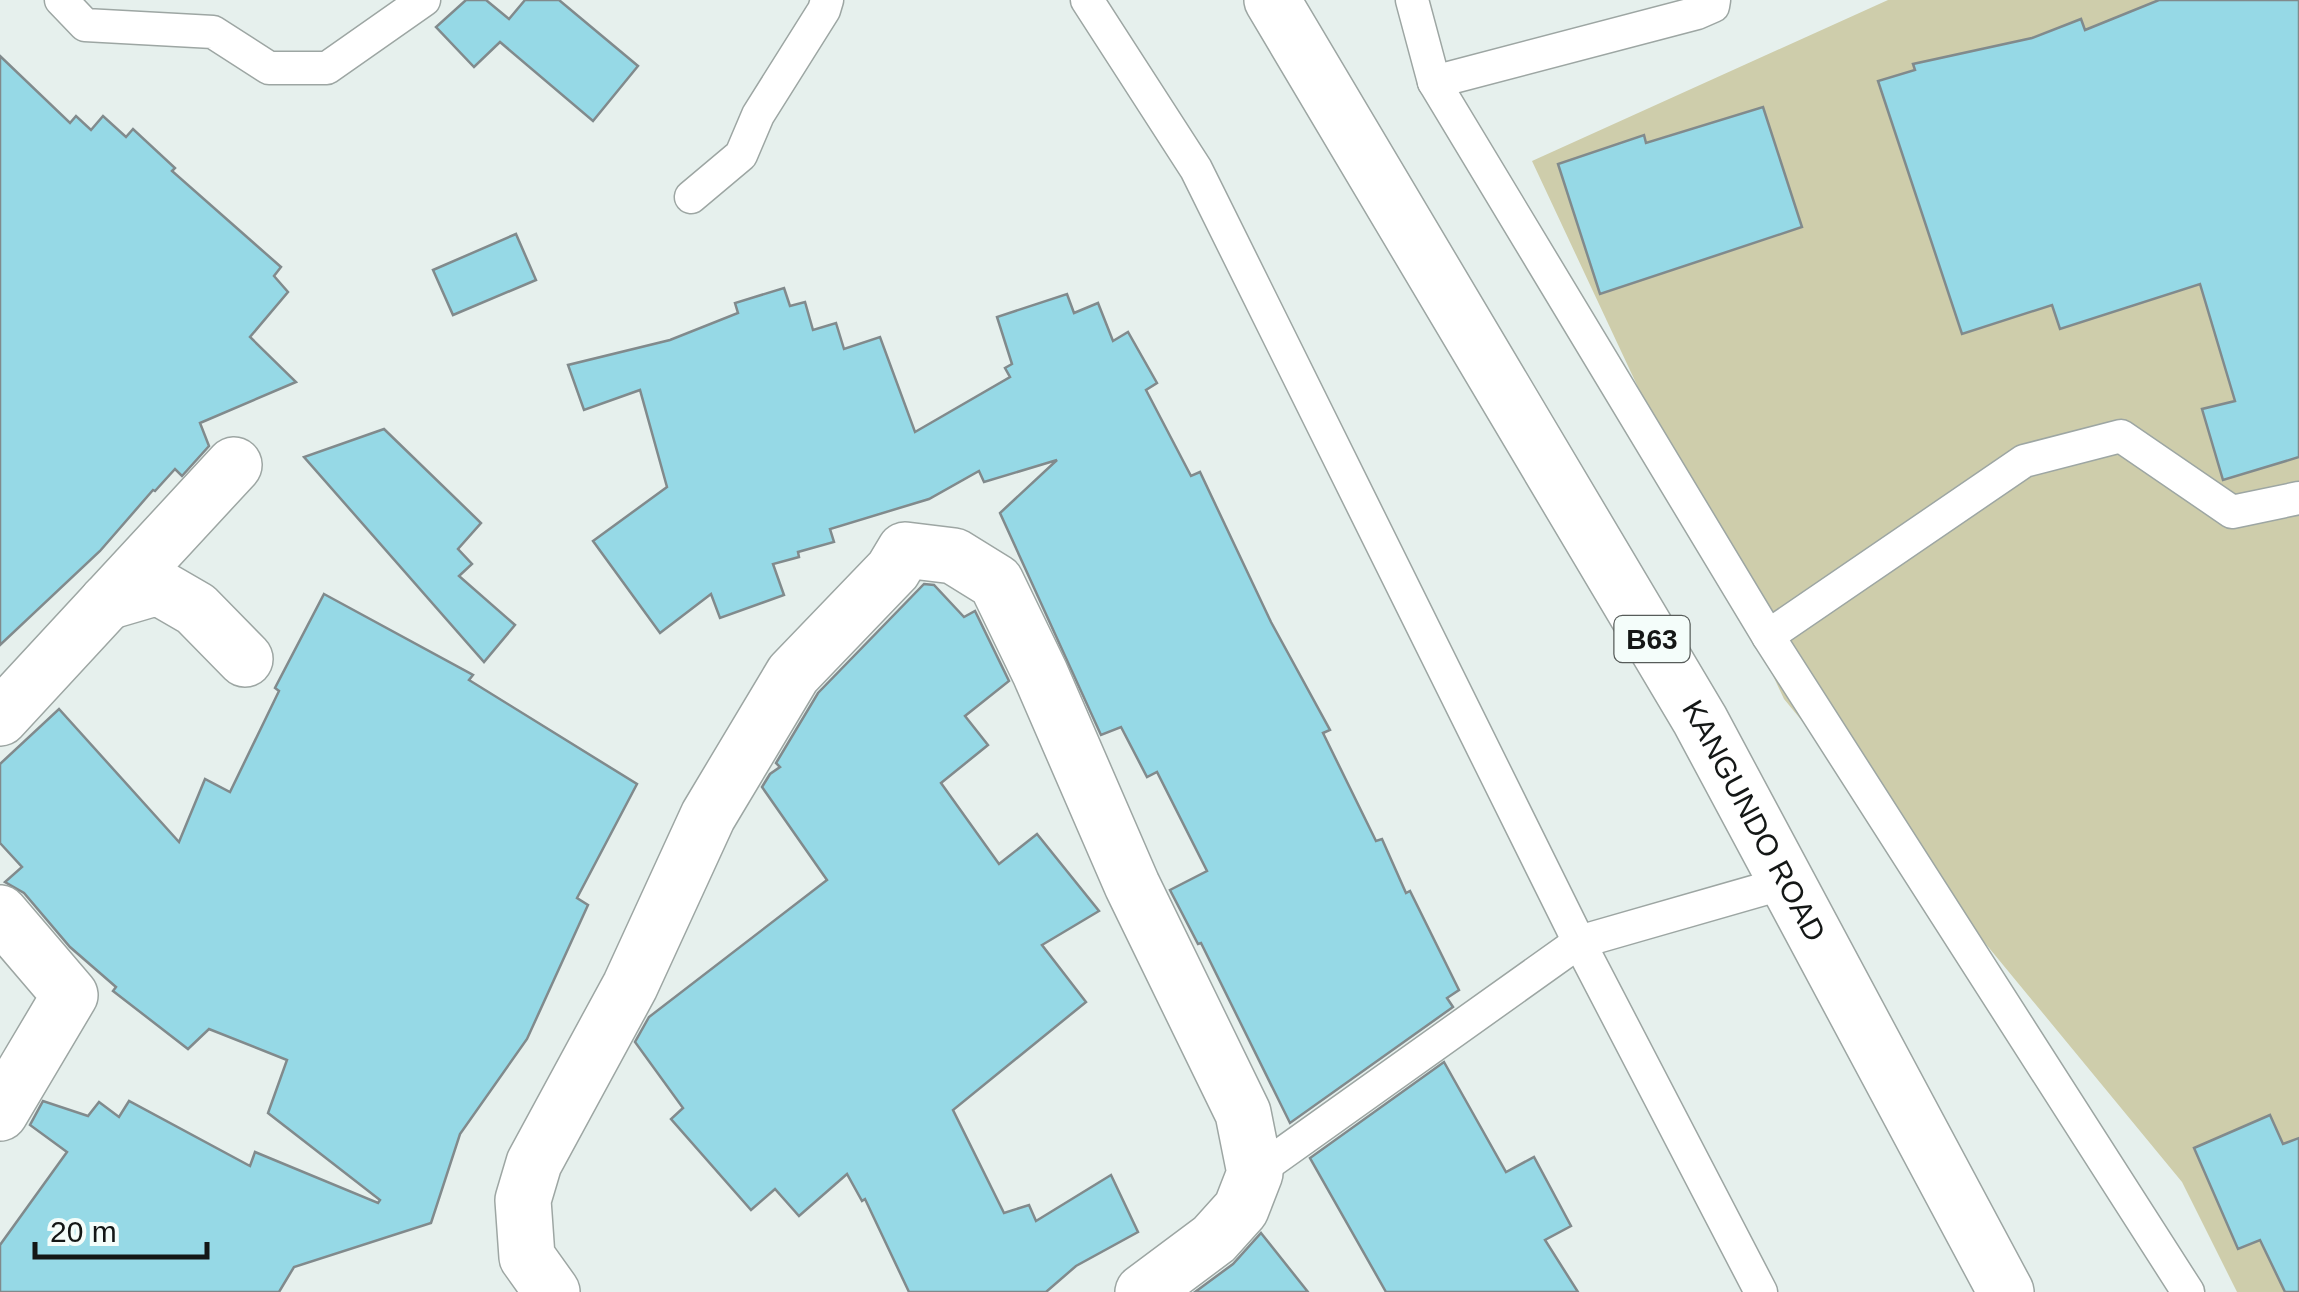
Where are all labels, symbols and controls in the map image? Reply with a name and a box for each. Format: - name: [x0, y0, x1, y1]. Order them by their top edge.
- road number: B63: [1614, 616, 1690, 662]
- street label: KANGUNDO ROAD: [1676, 694, 1832, 947]
- scale bar: [35, 1197, 208, 1259]
- text: 20 m: [50, 1215, 117, 1248]

